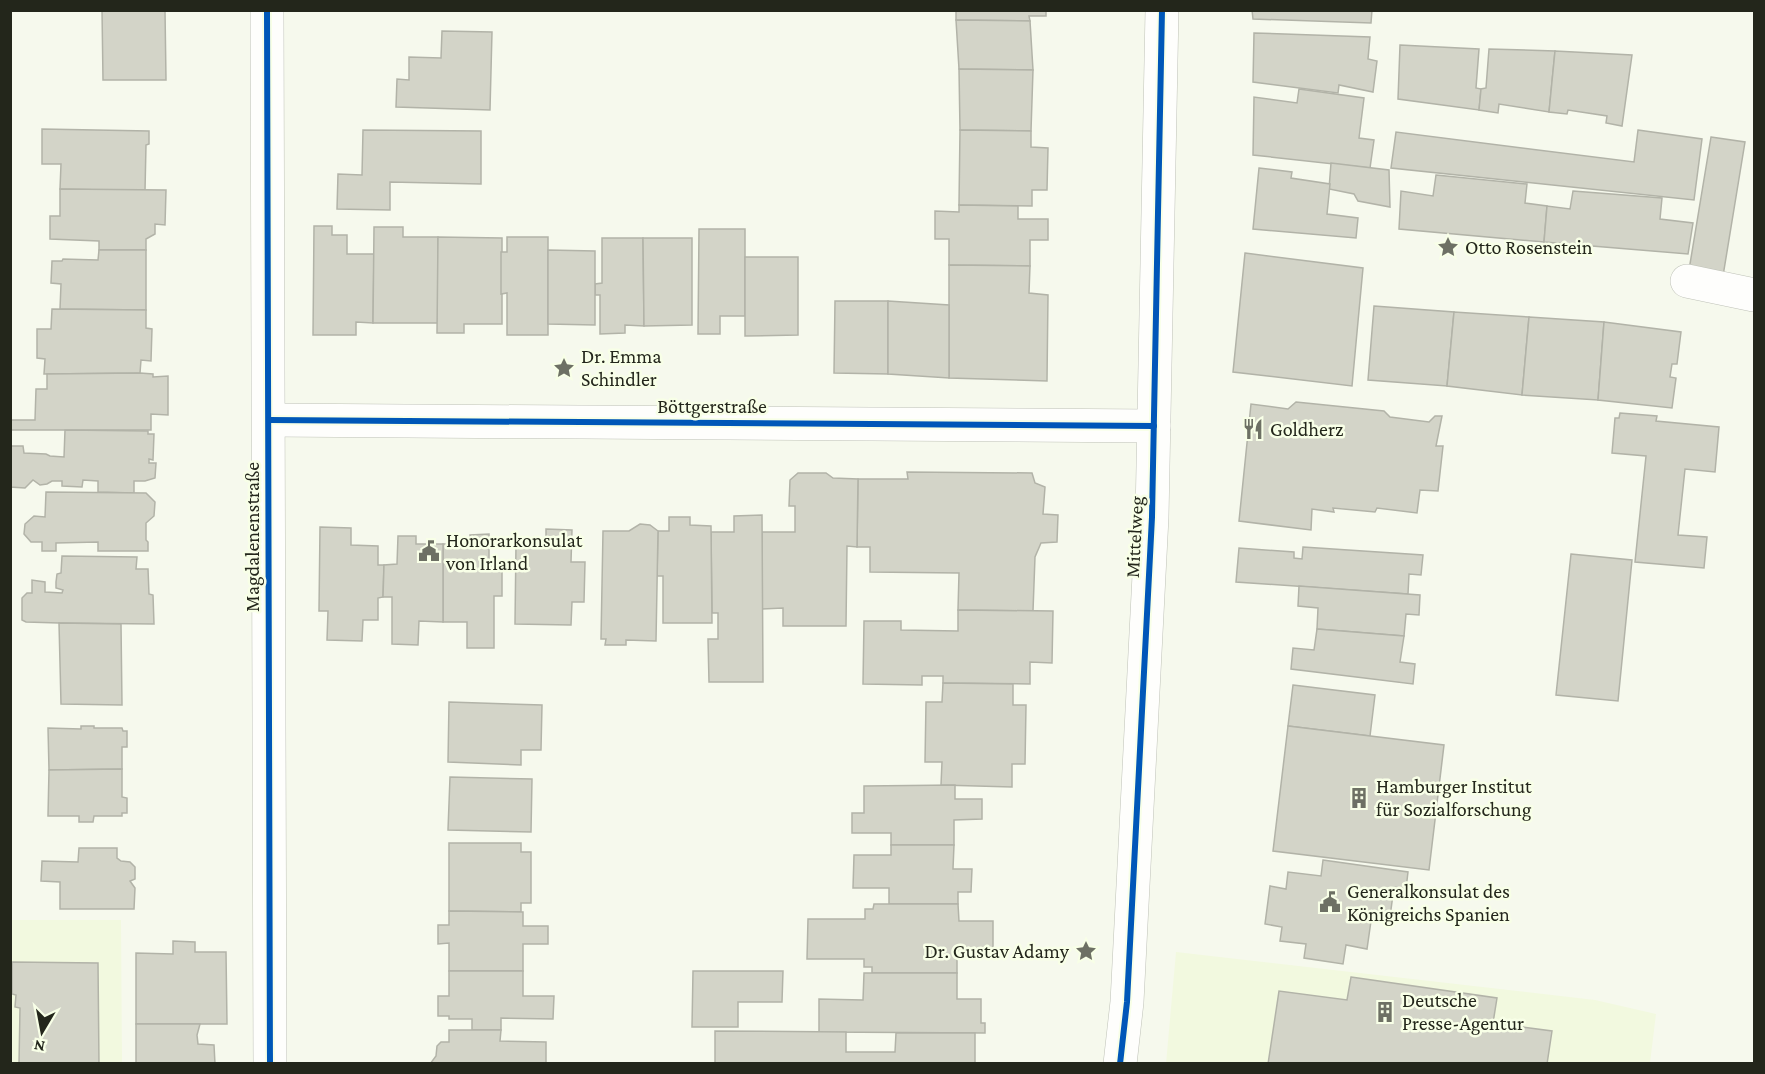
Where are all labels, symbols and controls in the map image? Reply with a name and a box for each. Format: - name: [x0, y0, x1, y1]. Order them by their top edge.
- place icon: Otto Rosenstein: [1436, 235, 1460, 259]
- place label: Otto Rosenstein: [1465, 236, 1593, 258]
- place label: Dr. Emma Schindler: [581, 345, 662, 390]
- place icon: Dr. Emma Schindler: [552, 356, 576, 380]
- street label: Böttgerstraße: [657, 395, 767, 418]
- restaurant icon: Goldherz: [1241, 417, 1265, 441]
- place label: Goldherz: [1270, 418, 1343, 440]
- street label: Magdalenenstraße: [241, 462, 264, 612]
- street label: Mittelweg: [1121, 495, 1148, 579]
- place label: Honorarkonsulat von Irland: [445, 529, 583, 574]
- public building icon: Honorarkonsulat von Irland: [417, 539, 441, 563]
- place label: Hamburger Institut für Sozialforschung: [1376, 775, 1532, 821]
- building icon: Hamburger Institut für Sozialforschung: [1347, 786, 1371, 810]
- place label: Generalkonsulat des Königreichs Spanien: [1347, 880, 1510, 926]
- public building icon: Generalkonsulat des Königreichs Spanien: [1318, 890, 1342, 914]
- place icon: Dr. Gustav Adamy: [1074, 939, 1098, 963]
- place label: Dr. Gustav Adamy: [924, 940, 1070, 963]
- place label: Deutsche Presse-Agentur: [1402, 989, 1524, 1035]
- building icon: Deutsche Presse-Agentur: [1373, 1000, 1397, 1024]
- north arrow: [12, 1002, 72, 1062]
- text: N: [33, 1037, 46, 1056]

